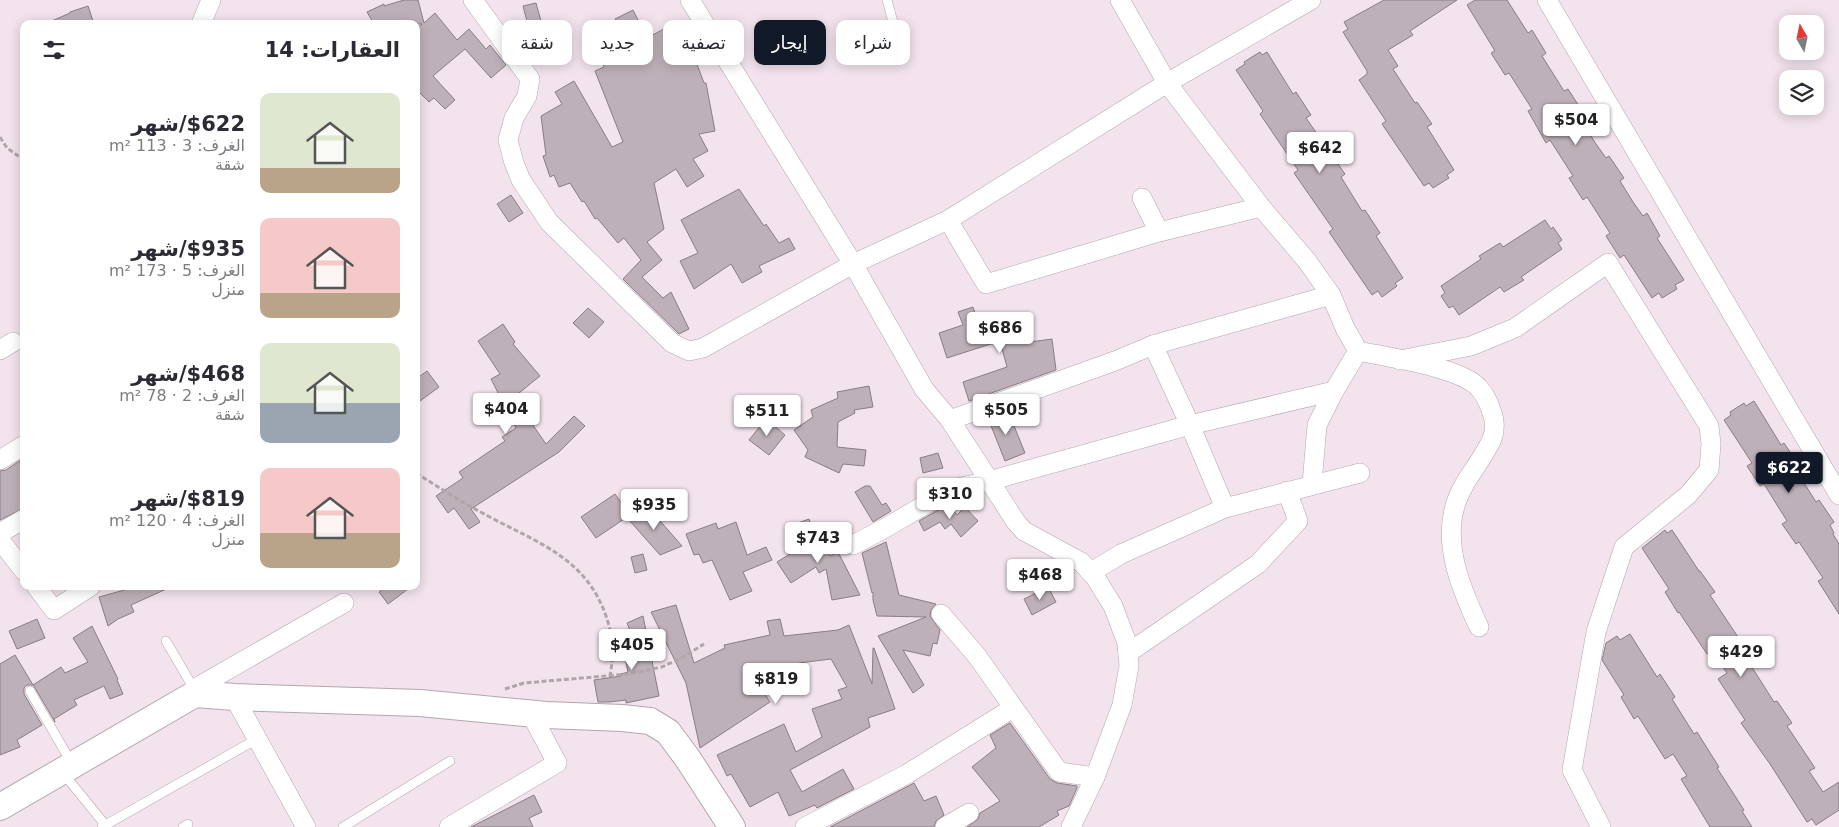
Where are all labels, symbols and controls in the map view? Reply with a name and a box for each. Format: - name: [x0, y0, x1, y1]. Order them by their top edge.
- north arrow: [1779, 15, 1824, 60]
- map controls: [1779, 15, 1824, 115]
- chip: شقة: [502, 20, 572, 65]
- chip: جديد: [582, 20, 653, 65]
- chip: تصفية: [663, 20, 744, 65]
- chip: إيجار: [754, 20, 826, 65]
- chip: شراء: [836, 20, 910, 65]
- icon: filters: [40, 36, 68, 64]
- text: العقارات: 14: [265, 38, 400, 62]
- button: layers: [1779, 70, 1824, 115]
- pin: $504: [1546, 104, 1606, 146]
- text: $504: [1554, 110, 1598, 129]
- text: $622/شهر: [131, 112, 245, 136]
- icon: home: [300, 113, 360, 173]
- pin: $642: [1290, 132, 1350, 174]
- text: الغرف: 3 · 113 m²: [109, 136, 245, 155]
- text: $642: [1298, 138, 1342, 157]
- text: شقة: [215, 155, 245, 174]
- text: $935/شهر: [131, 237, 245, 261]
- icon: home: [300, 238, 360, 298]
- text: الغرف: 5 · 173 m²: [109, 261, 245, 280]
- text: منزل: [211, 280, 245, 299]
- pin: $686: [970, 312, 1030, 354]
- text: $686: [978, 318, 1022, 337]
- text: $468/شهر: [131, 362, 245, 386]
- icon: home: [300, 363, 360, 423]
- text: الغرف: 2 · 78 m²: [119, 386, 245, 405]
- pin: $404: [476, 392, 536, 435]
- pin: $511: [737, 394, 797, 437]
- pin: $505: [976, 394, 1036, 436]
- text: $404: [484, 399, 528, 418]
- text: $505: [984, 400, 1028, 419]
- text: $511: [745, 401, 789, 420]
- text: شقة: [215, 405, 245, 424]
- pin: $622: [1759, 452, 1819, 494]
- text: $622: [1767, 458, 1811, 477]
- pin: $310: [920, 478, 980, 520]
- text: $310: [928, 484, 972, 503]
- text: $819/شهر: [131, 487, 245, 511]
- icon: home: [300, 488, 360, 548]
- pin: $935: [624, 488, 684, 531]
- text: $935: [632, 495, 676, 514]
- text: الغرف: 4 · 120 m²: [109, 511, 245, 530]
- pin: $743: [788, 522, 848, 564]
- text: $743: [796, 528, 840, 547]
- text: منزل: [211, 530, 245, 549]
- pin: $468: [1010, 558, 1070, 601]
- text: $468: [1018, 565, 1062, 584]
- pin: $405: [602, 628, 662, 671]
- text: $405: [610, 635, 654, 654]
- pin: $429: [1711, 636, 1771, 678]
- text: $429: [1719, 642, 1763, 661]
- pin: $819: [746, 662, 806, 705]
- text: $819: [754, 669, 798, 688]

